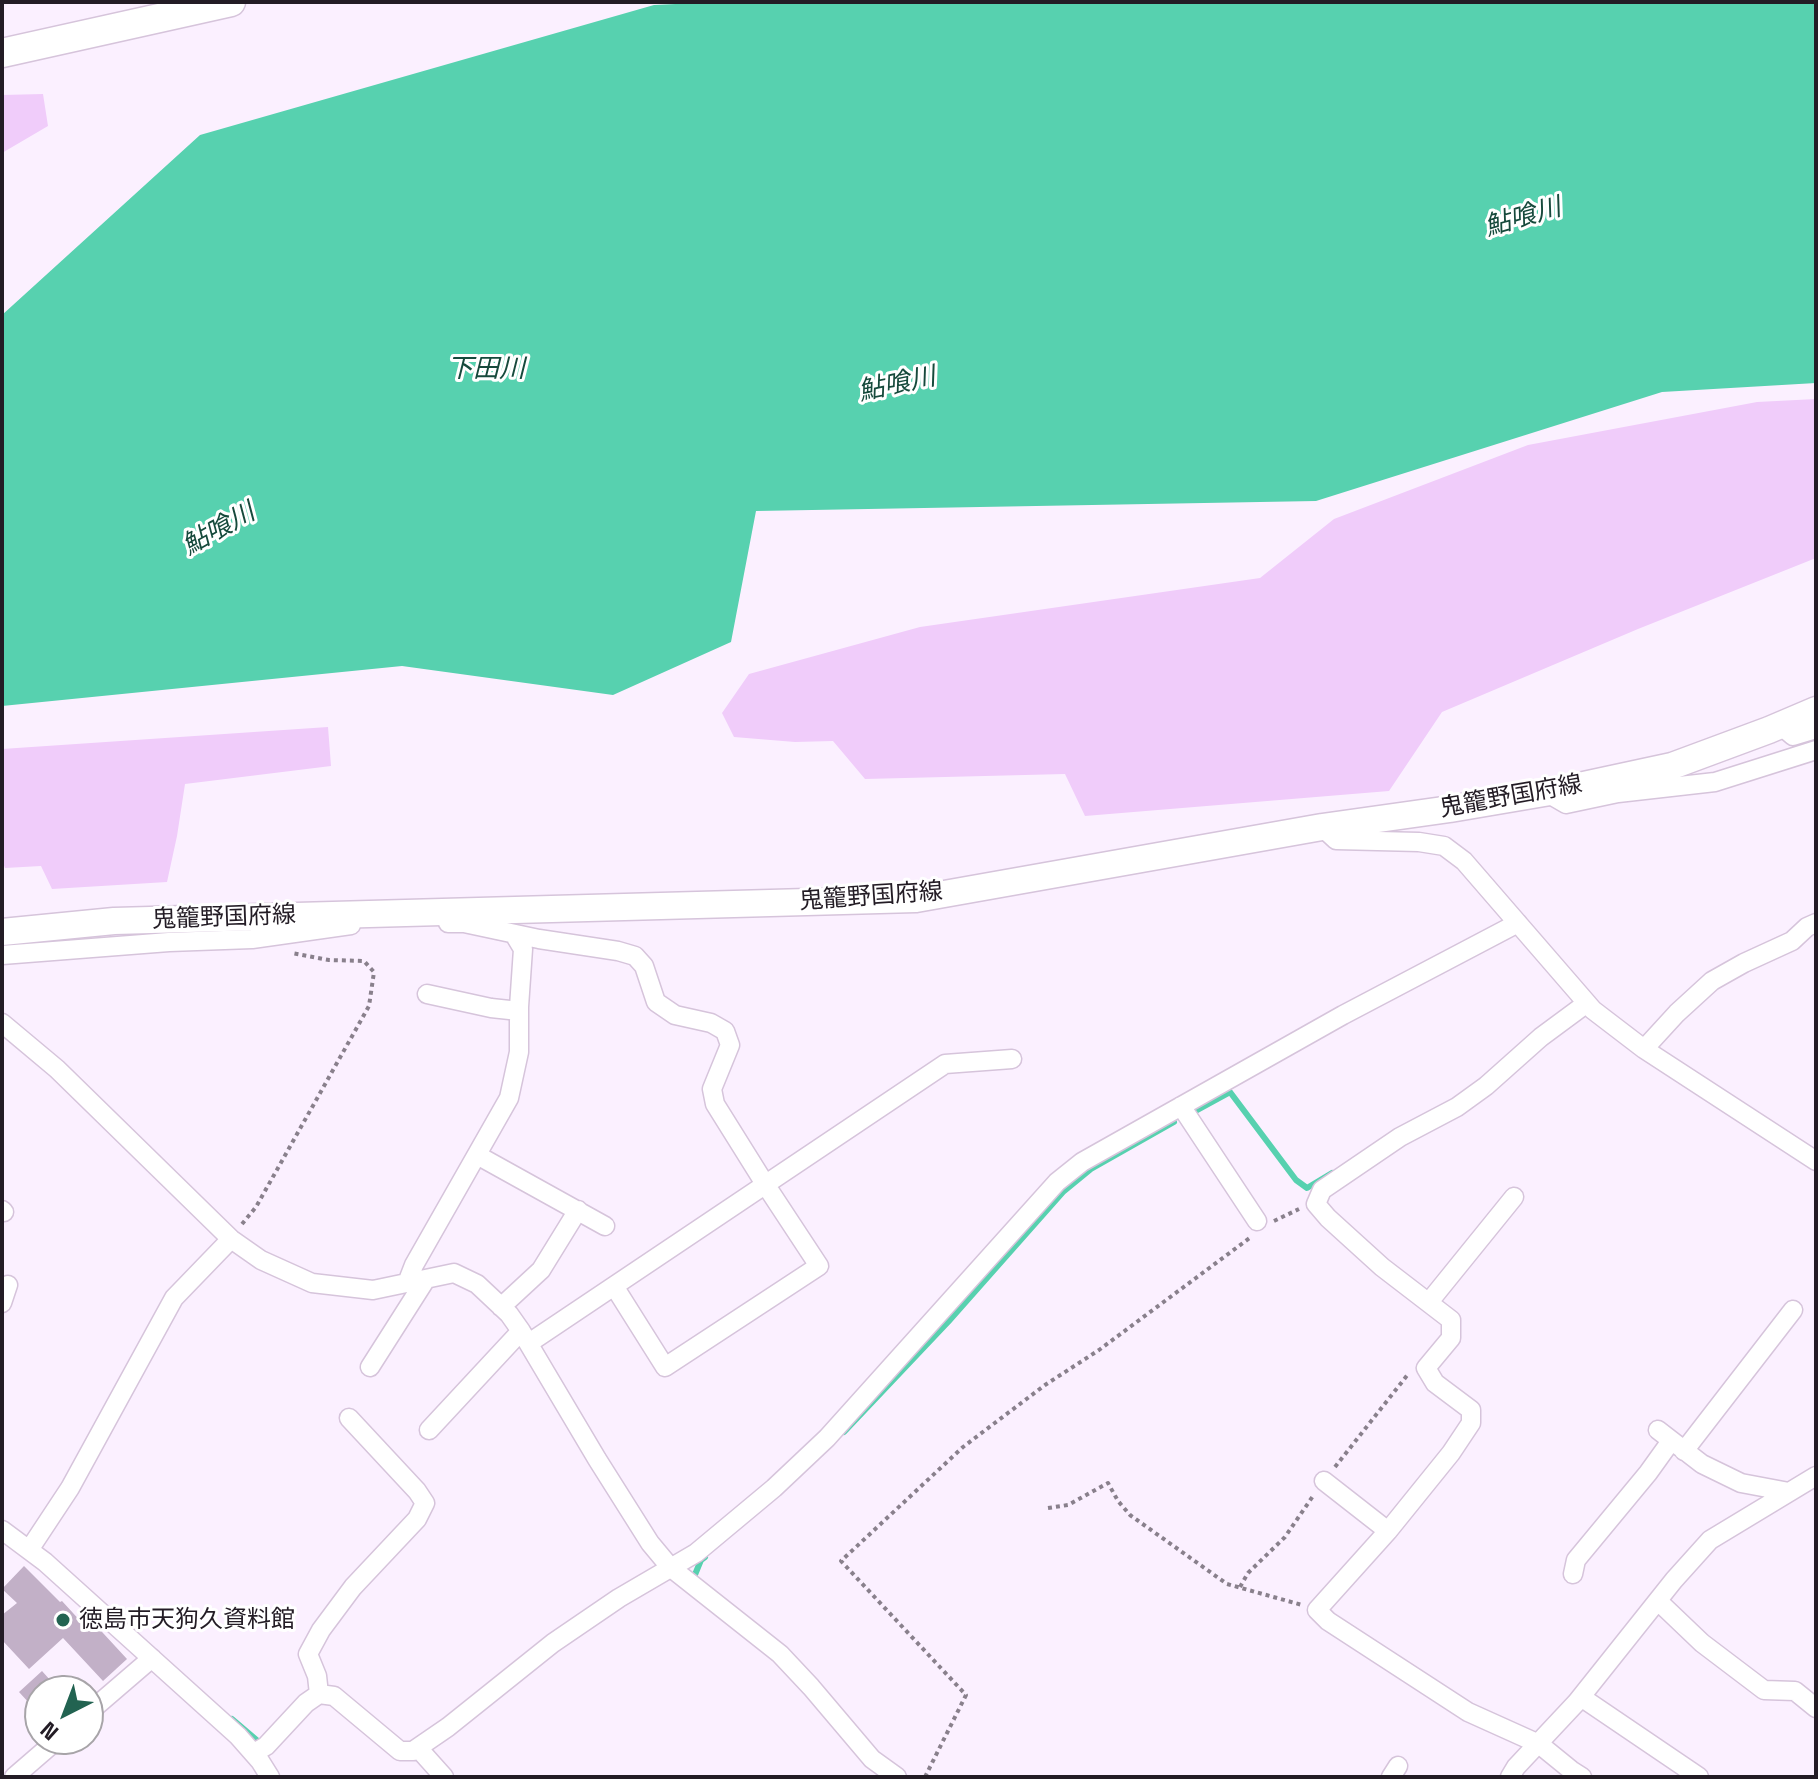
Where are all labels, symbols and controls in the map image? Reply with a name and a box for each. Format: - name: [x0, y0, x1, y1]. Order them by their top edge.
- water label: 鮎喰川: [1481, 192, 1565, 244]
- water label: 下田川: [447, 354, 525, 386]
- water label: 鮎喰川: [856, 362, 938, 408]
- water label: 鮎喰川: [177, 497, 261, 563]
- street label: 鬼籠野国府線: [1438, 770, 1584, 824]
- street label: 鬼籠野国府線: [798, 878, 944, 916]
- street label: 鬼籠野国府線: [152, 901, 296, 935]
- place label: 徳島市天狗久資料館: [79, 1606, 295, 1634]
- marker: 徳島市天狗久資料館: [54, 1611, 72, 1629]
- north arrow: [24, 1675, 104, 1755]
- text: N: [34, 1716, 64, 1747]

